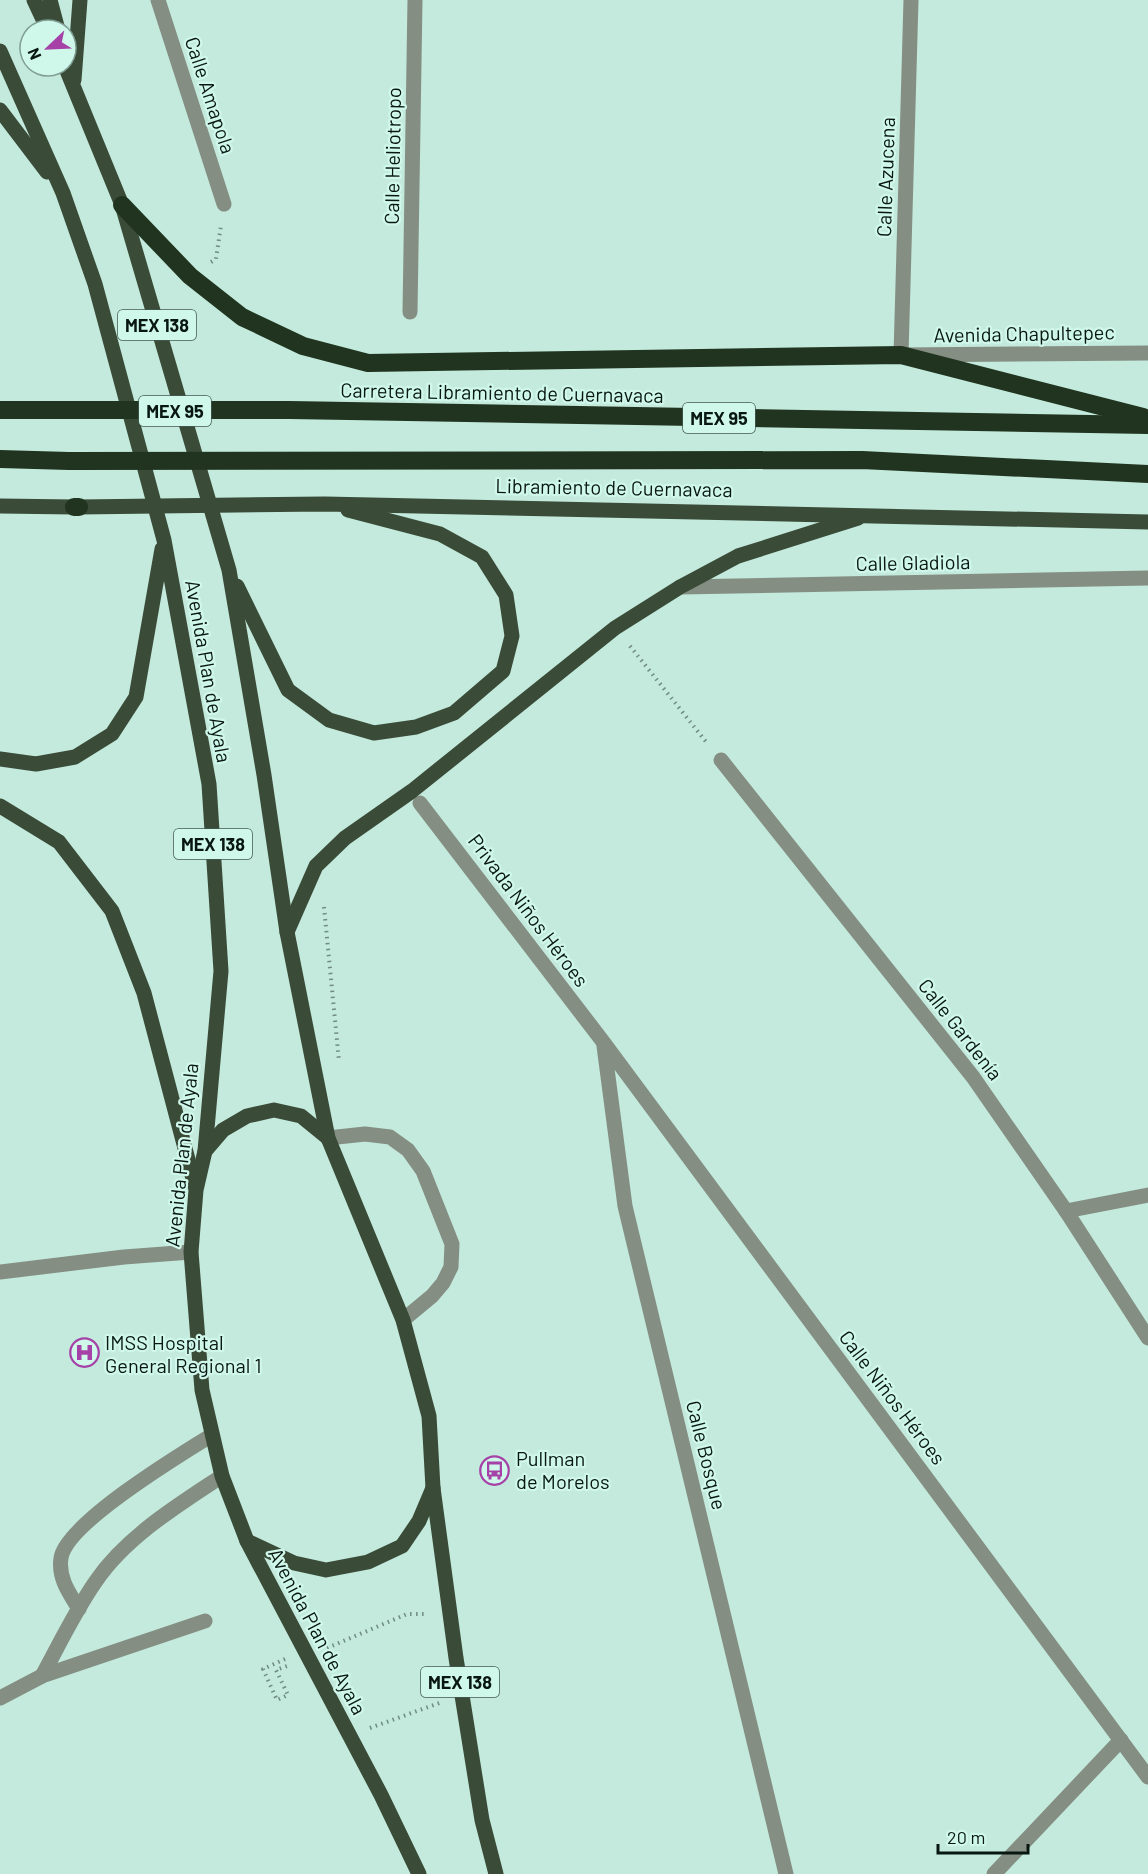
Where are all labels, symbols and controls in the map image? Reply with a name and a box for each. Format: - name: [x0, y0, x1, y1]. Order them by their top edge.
- north arrow: [18, 18, 78, 78]
- street label: Calle Amapola: [181, 33, 241, 157]
- text: N: [23, 45, 45, 63]
- street label: Calle Heliotropo: [379, 87, 405, 225]
- street label: Calle Azucena: [871, 117, 899, 237]
- road number: MEX 138: [118, 310, 196, 340]
- street label: Avenida Chapultepec: [933, 319, 1115, 347]
- street label: Carretera Libramiento de Cuernavaca: [340, 377, 664, 407]
- road number: MEX 95: [139, 396, 211, 426]
- road number: MEX 95: [683, 403, 755, 433]
- street label: Libramiento de Cuernavaca: [495, 473, 733, 501]
- street label: Calle Gladiola: [855, 549, 971, 575]
- street label: Avenida Plan de Ayala: [181, 578, 237, 764]
- road number: MEX 138: [174, 829, 252, 859]
- street label: Privada Niños Héroes: [464, 829, 594, 991]
- street label: Calle Gardenía: [914, 973, 1008, 1085]
- street label: Avenida Plan de Ayala: [159, 1062, 203, 1248]
- street label: Calle Niños Héroes: [835, 1325, 951, 1469]
- place label: IMSS Hospital General Regional 1: [105, 1330, 261, 1377]
- hospital icon: IMSS Hospital General Regional 1: [68, 1337, 100, 1369]
- street label: Calle Bosque: [682, 1398, 732, 1512]
- place label: Pullman de Morelos: [516, 1446, 610, 1493]
- bus stop icon: Pullman de Morelos: [479, 1454, 511, 1486]
- street label: Avenida Plan de Ayala: [264, 1544, 372, 1718]
- road number: MEX 138: [421, 1667, 499, 1697]
- scale bar: [938, 1817, 1028, 1855]
- text: 20 m: [947, 1826, 985, 1848]

